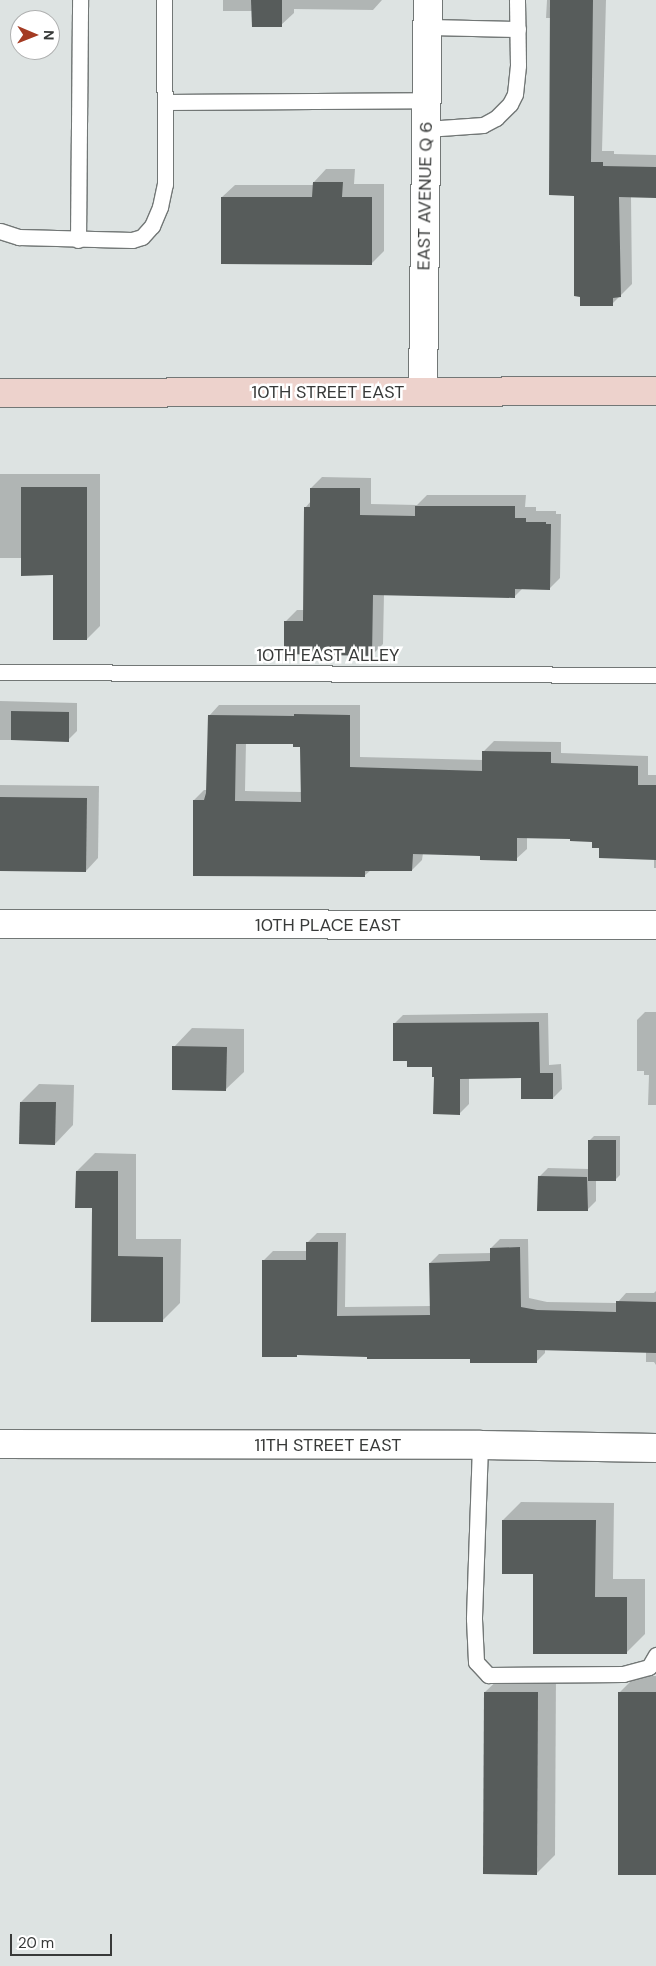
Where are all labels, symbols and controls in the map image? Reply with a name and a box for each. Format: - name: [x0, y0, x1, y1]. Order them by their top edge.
- north arrow: [10, 10, 60, 60]
- text: N: [40, 30, 58, 41]
- street label: EAST AVENUE Q 6: [413, 121, 437, 271]
- street label: 10TH STREET EAST: [252, 381, 404, 403]
- street label: 10TH EAST ALLEY: [256, 644, 400, 666]
- street label: 10TH PLACE EAST: [255, 914, 401, 936]
- street label: 11TH STREET EAST: [255, 1434, 401, 1456]
- scale bar: [12, 1924, 115, 1956]
- text: 20 m: [18, 1933, 54, 1953]

